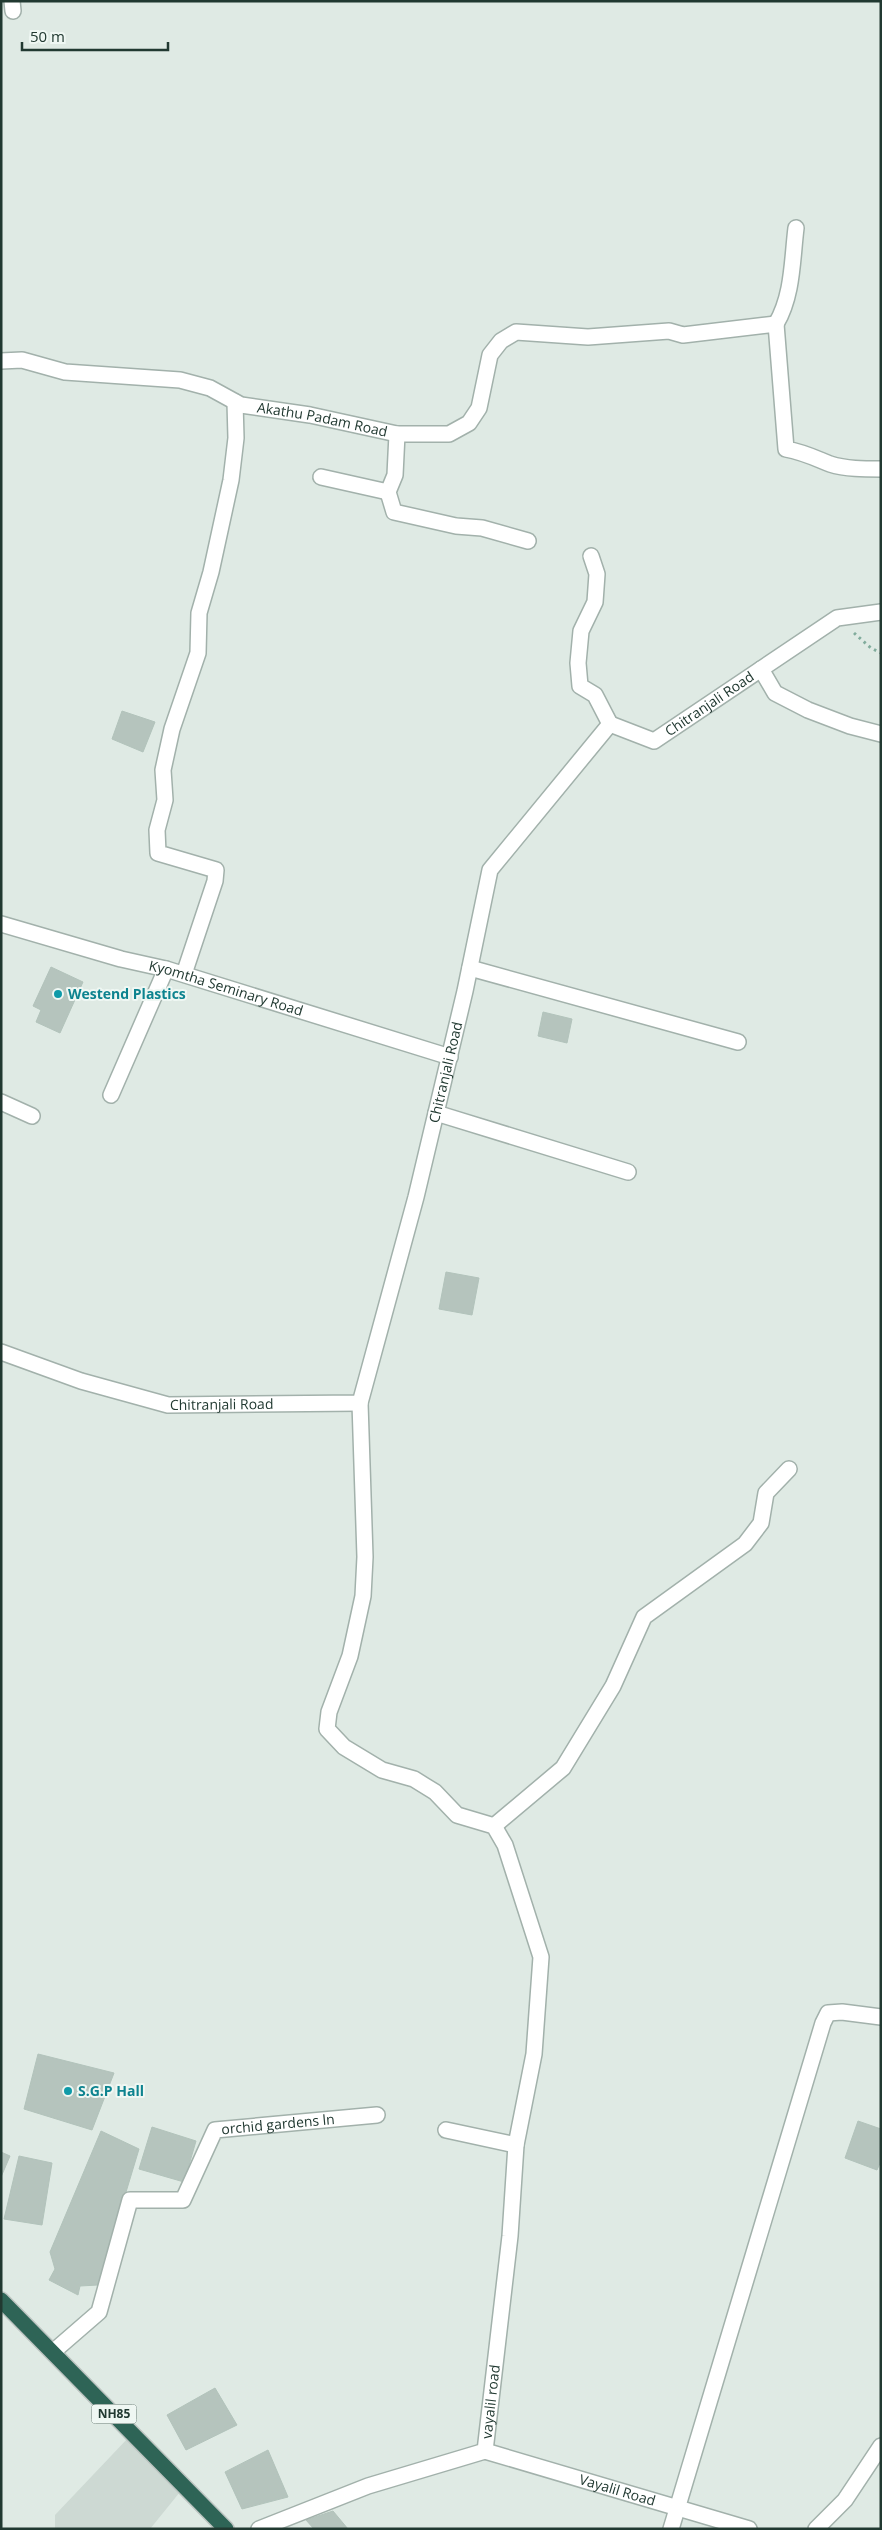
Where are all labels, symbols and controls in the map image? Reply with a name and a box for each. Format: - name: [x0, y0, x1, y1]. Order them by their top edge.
- scale bar: [22, 20, 169, 52]
- text: 50 m: [30, 26, 65, 46]
- street label: Akathu Padam Road: [256, 397, 389, 441]
- street label: Chitranjali Road: [661, 667, 757, 740]
- street label: Kyomtha Seminary Road: [147, 956, 306, 1020]
- place label: Westend Plastics: [68, 984, 186, 1003]
- marker: Westend Plastics: [52, 988, 64, 1000]
- street label: Chitranjali Road: [424, 1020, 466, 1125]
- street label: Chitranjali Road: [170, 1394, 274, 1414]
- place label: S.G.P Hall: [78, 2081, 144, 2100]
- marker: S.G.P Hall: [62, 2085, 74, 2097]
- street label: orchid gardens ln: [220, 2109, 336, 2138]
- street label: vayalil road: [477, 2364, 504, 2440]
- road number: NH85: [92, 2404, 136, 2424]
- street label: Vayalil Road: [577, 2469, 658, 2510]

